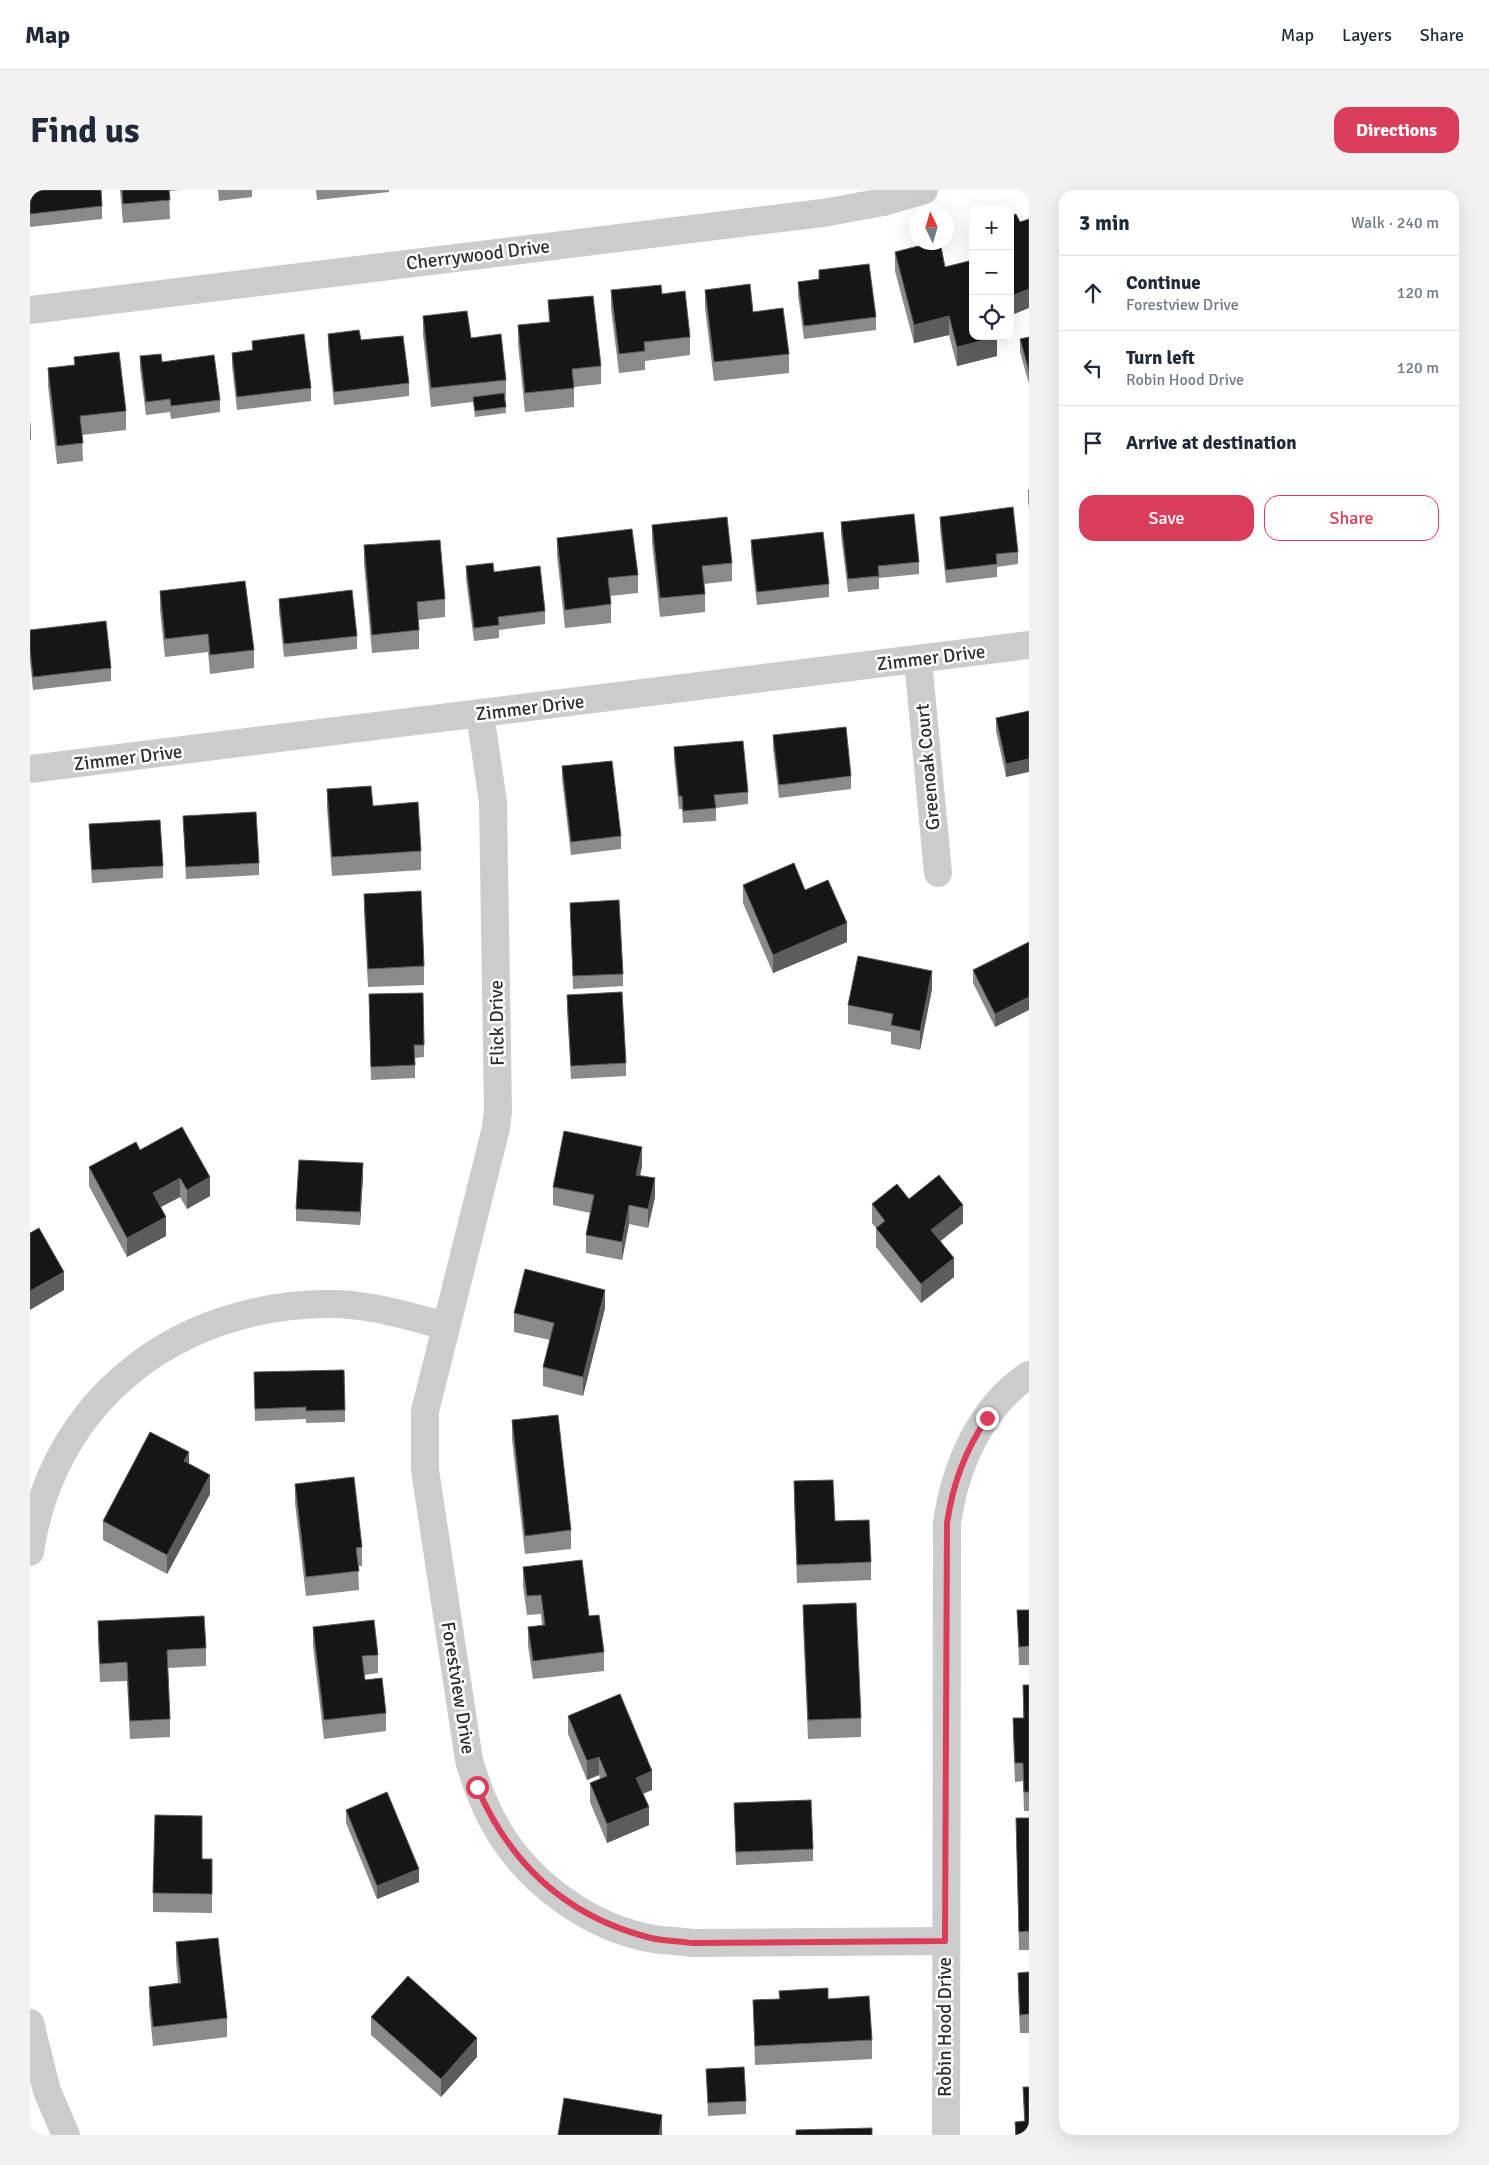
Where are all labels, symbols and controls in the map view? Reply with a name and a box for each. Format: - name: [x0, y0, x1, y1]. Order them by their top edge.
- text: Map: [25, 20, 70, 50]
- text: Map: [1281, 24, 1314, 46]
- text: Layers: [1342, 24, 1392, 46]
- text: Share: [1420, 24, 1464, 46]
- button: Directions: [1334, 107, 1459, 153]
- text: Find us: [30, 109, 140, 152]
- north arrow: [909, 205, 954, 250]
- map controls: [969, 205, 1014, 340]
- button: +: [969, 205, 1014, 250]
- text: 3 min: [1079, 210, 1130, 236]
- text: Walk · 240 m: [1351, 213, 1439, 233]
- street label: Cherrywood Drive: [405, 234, 551, 276]
- button: −: [969, 250, 1014, 295]
- text: Continue: [1126, 271, 1201, 295]
- icon: ahead: [1079, 279, 1107, 307]
- text: 120 m: [1397, 283, 1439, 303]
- button: locate: [969, 295, 1014, 340]
- text: Forestview Drive: [1126, 295, 1239, 315]
- text: Turn left: [1126, 346, 1195, 370]
- icon: left: [1079, 354, 1107, 382]
- text: 120 m: [1397, 358, 1439, 378]
- text: Robin Hood Drive: [1126, 370, 1244, 390]
- icon: arrive: [1079, 429, 1107, 457]
- text: Arrive at destination: [1126, 431, 1297, 455]
- button: Save: [1079, 495, 1254, 541]
- button: Share: [1264, 495, 1439, 541]
- street label: Zimmer Drive: [875, 639, 987, 677]
- street label: Zimmer Drive: [474, 689, 586, 727]
- street label: Greenoak Court: [910, 702, 945, 831]
- street label: Zimmer Drive: [72, 739, 184, 777]
- street label: Flick Drive: [484, 980, 510, 1066]
- route end: [976, 1407, 999, 1430]
- street label: Forestview Drive: [436, 1620, 480, 1756]
- route start: [466, 1776, 489, 1799]
- street label: Robin Hood Drive: [933, 1957, 957, 2097]

